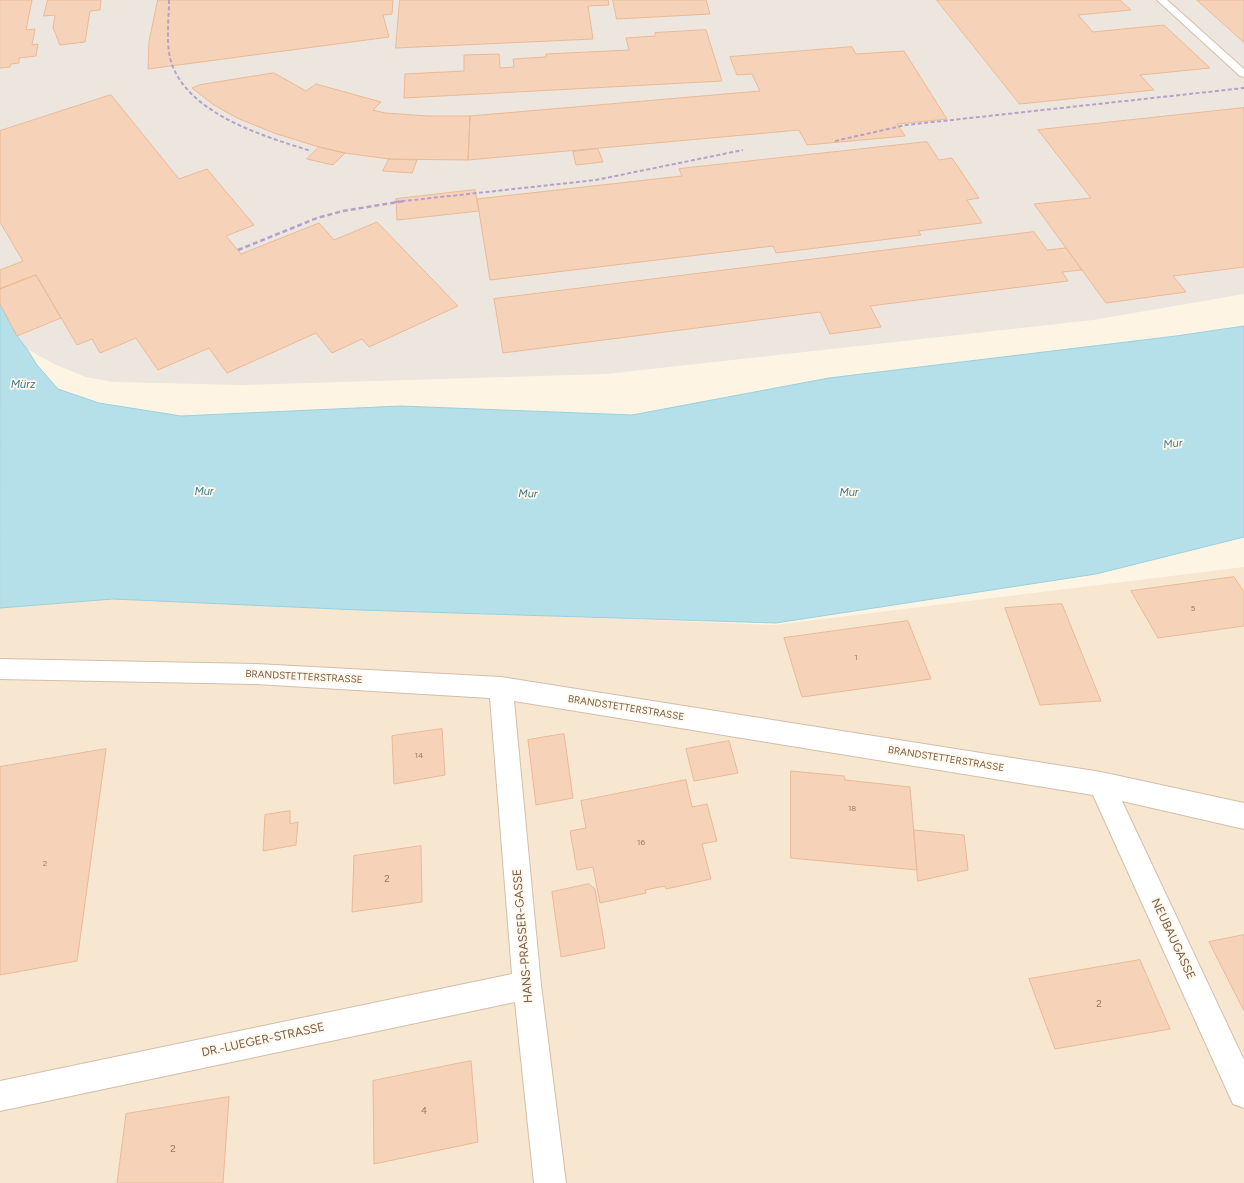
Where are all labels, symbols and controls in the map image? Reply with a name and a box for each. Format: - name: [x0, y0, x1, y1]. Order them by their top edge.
- water label: Mürz: [11, 378, 35, 392]
- water label: Mur: [1163, 436, 1183, 452]
- water label: Mur: [194, 485, 214, 499]
- water label: Mur: [839, 486, 859, 500]
- water label: Mur: [518, 487, 538, 501]
- house number: 5: [1191, 604, 1195, 614]
- house number: 1: [854, 653, 858, 663]
- street label: BRANDSTETTERSTRASSE: [245, 668, 363, 686]
- street label: BRANDSTETTERSTRASSE: [567, 693, 685, 723]
- street label: BRANDSTETTERSTRASSE: [887, 744, 1005, 774]
- house number: 14: [415, 751, 423, 761]
- house number: 18: [848, 804, 856, 814]
- house number: 16: [637, 838, 645, 848]
- house number: 2: [43, 859, 47, 869]
- street label: HANS-PRASSER-GASSE: [510, 868, 536, 1004]
- house number: 2: [384, 873, 390, 885]
- street label: NEUBAUGASSE: [1148, 896, 1198, 982]
- house number: 2: [1096, 998, 1102, 1010]
- street label: DR.-LUEGER-STRASSE: [200, 1020, 326, 1060]
- house number: 4: [421, 1105, 427, 1117]
- house number: 2: [170, 1143, 176, 1155]

